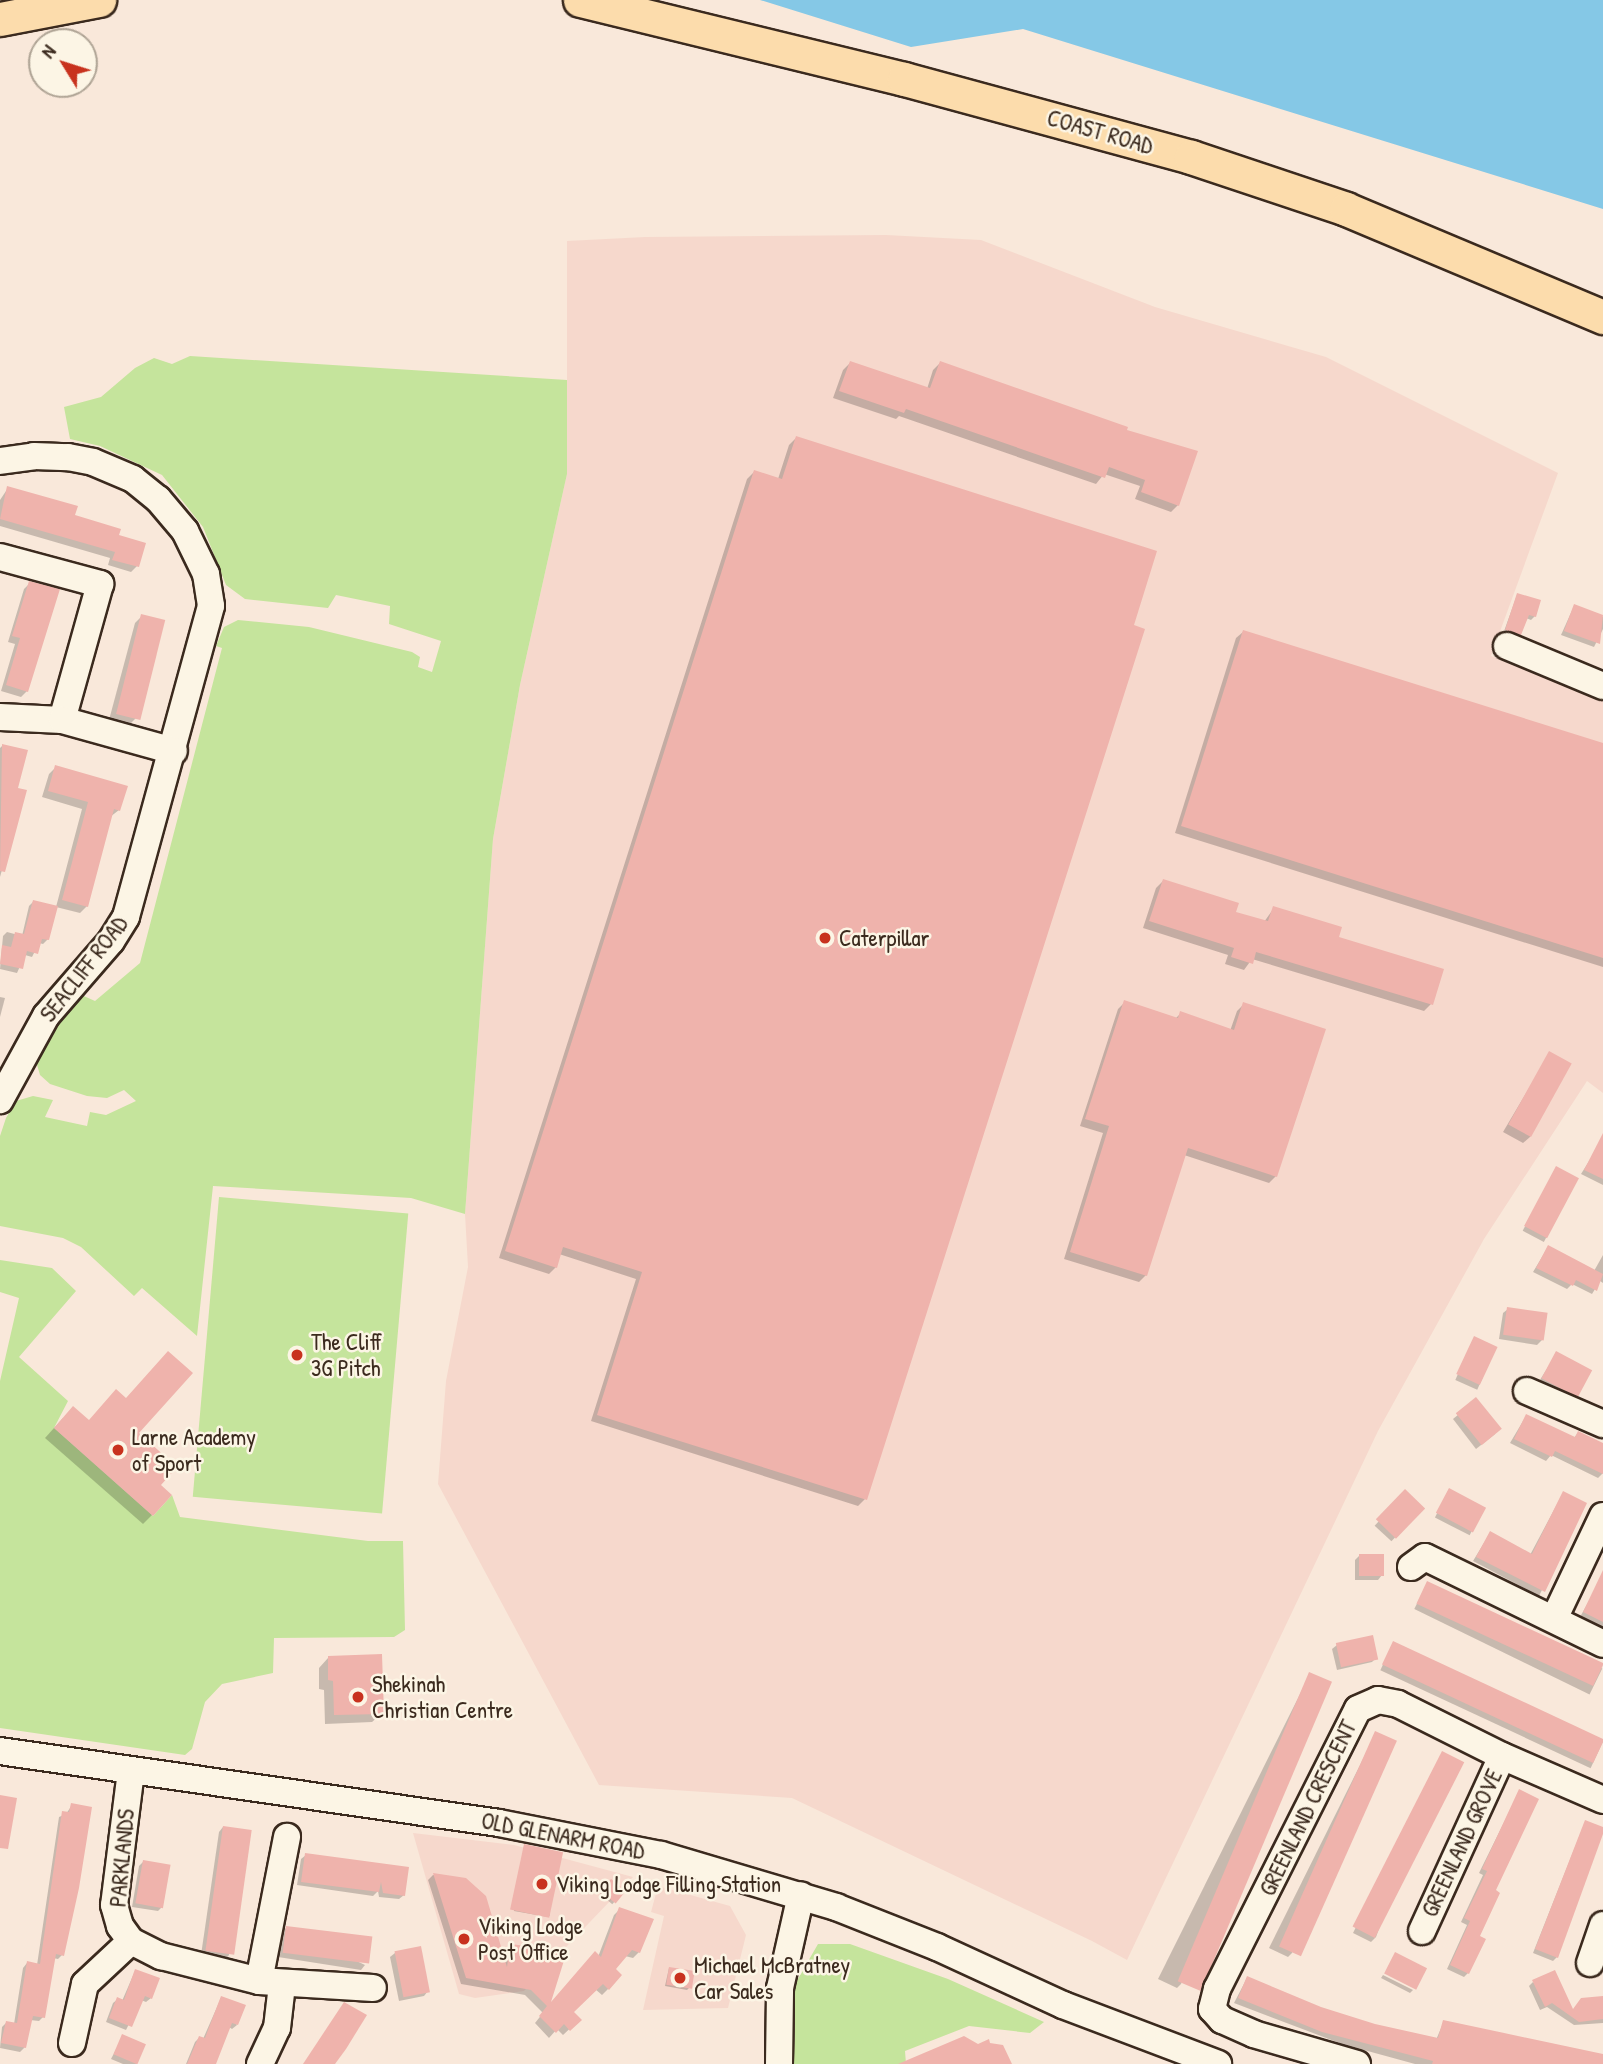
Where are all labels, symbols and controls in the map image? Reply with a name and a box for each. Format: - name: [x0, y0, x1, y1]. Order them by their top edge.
- north arrow: [28, 28, 98, 98]
- text: N: [35, 39, 61, 63]
- street label: COAST ROAD: [1044, 104, 1156, 160]
- street label: SEACLIFF ROAD: [34, 911, 134, 1027]
- place label: Caterpillar: [839, 924, 929, 952]
- marker: Caterpillar: [817, 930, 833, 946]
- place label: The Cliff 3G Pitch: [311, 1328, 382, 1382]
- marker: The Cliff 3G Pitch: [289, 1347, 305, 1363]
- place label: Larne Academy of Sport: [132, 1423, 256, 1477]
- marker: Larne Academy of Sport: [110, 1442, 126, 1458]
- place label: Shekinah Christian Centre: [372, 1670, 513, 1724]
- marker: Shekinah Christian Centre: [350, 1689, 366, 1705]
- street label: GREENLAND CRESCENT: [1254, 1716, 1362, 1900]
- street label: GREENLAND GROVE: [1416, 1765, 1508, 1921]
- street label: OLD GLENARM ROAD: [479, 1807, 647, 1865]
- street label: PARKLANDS: [104, 1808, 140, 1908]
- place label: Viking Lodge Filling Station: [556, 1870, 781, 1898]
- marker: Viking Lodge Filling Station: [534, 1876, 550, 1892]
- place label: Viking Lodge Post Office: [478, 1912, 583, 1966]
- marker: Viking Lodge Post Office: [456, 1931, 472, 1947]
- place label: Michael McBratney Car Sales: [694, 1951, 850, 2005]
- marker: Michael McBratney Car Sales: [672, 1970, 688, 1986]

